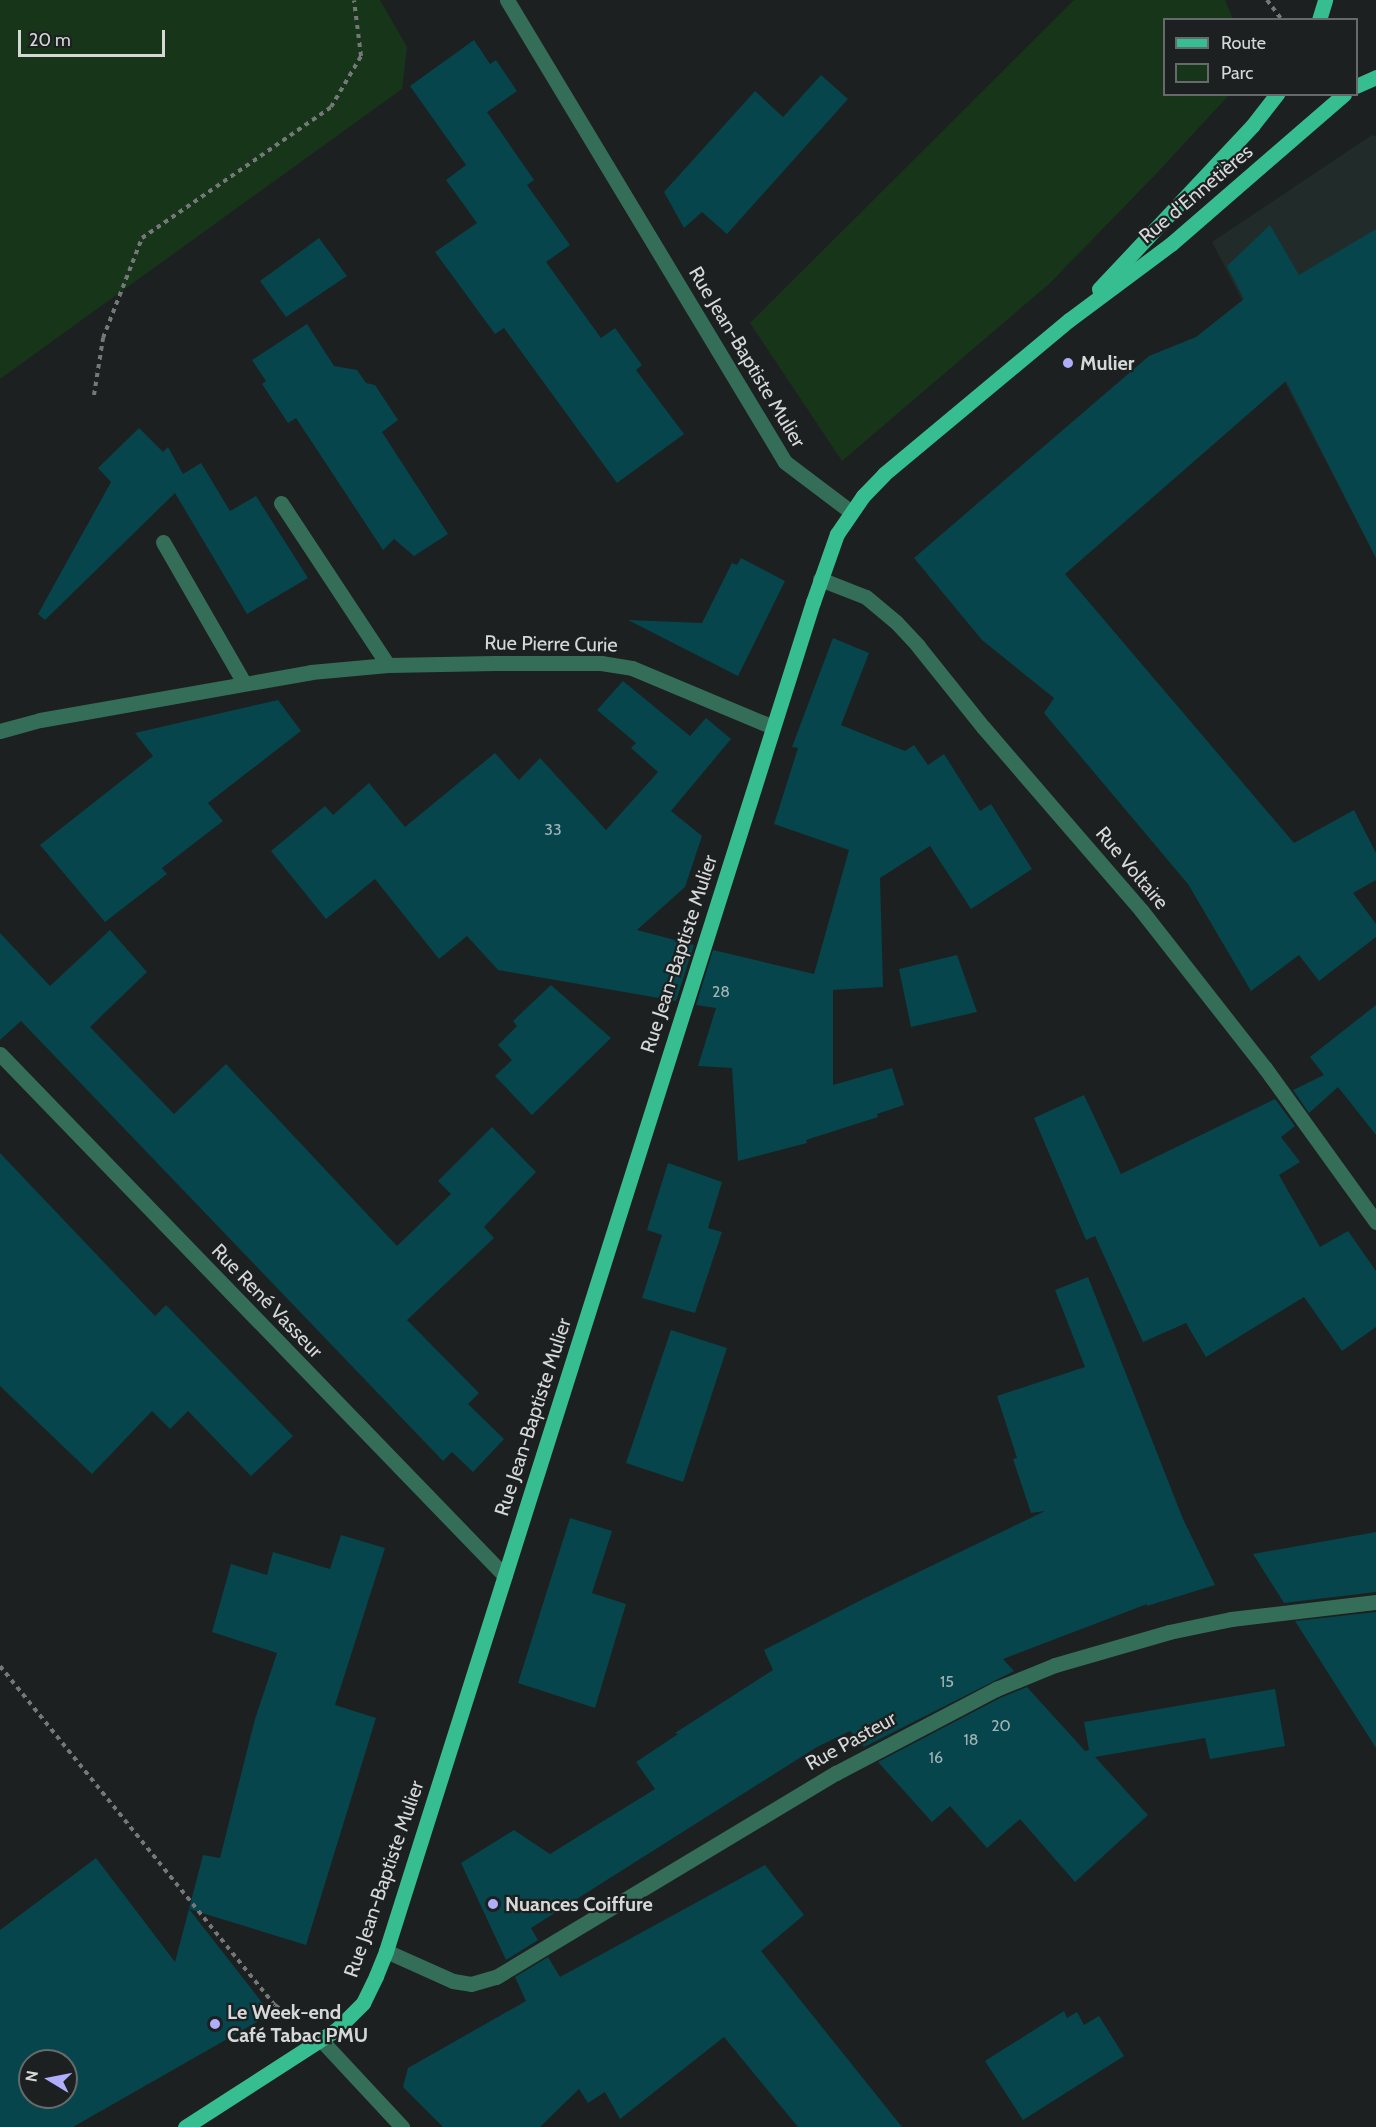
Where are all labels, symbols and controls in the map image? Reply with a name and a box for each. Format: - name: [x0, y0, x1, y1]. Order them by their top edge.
- scale bar: [21, 18, 168, 56]
- legend: [1163, 18, 1358, 96]
- text: 20 m: [29, 29, 71, 51]
- text: Route: [1221, 32, 1266, 54]
- text: Parc: [1221, 62, 1253, 84]
- street label: Rue d'Ennetières: [1134, 140, 1258, 248]
- street label: Rue Jean-Baptiste Mulier: [684, 262, 810, 452]
- place label: Mulier: [1080, 351, 1134, 375]
- marker: Mulier: [1061, 356, 1075, 370]
- street label: Rue Pierre Curie: [484, 631, 618, 657]
- house number: 33: [544, 820, 562, 840]
- street label: Rue Voltaire: [1090, 822, 1174, 914]
- street label: Rue Jean-Baptiste Mulier: [636, 852, 722, 1056]
- house number: 28: [712, 982, 730, 1002]
- street label: Rue René Vasseur: [206, 1239, 328, 1363]
- street label: Rue Jean-Baptiste Mulier: [490, 1315, 576, 1519]
- house number: 15: [940, 1672, 954, 1692]
- street label: Rue Pasteur: [802, 1706, 900, 1776]
- house number: 20: [991, 1716, 1011, 1736]
- house number: 18: [964, 1730, 978, 1750]
- house number: 16: [929, 1748, 943, 1768]
- street label: Rue Jean-Baptiste Mulier: [339, 1777, 429, 1981]
- place label: Nuances Coiffure: [505, 1892, 653, 1916]
- marker: Nuances Coiffure: [486, 1897, 500, 1911]
- place label: Le Week-end Café Tabac PMU: [227, 2000, 368, 2047]
- marker: Le Week-end Café Tabac PMU: [208, 2017, 222, 2031]
- north arrow: [18, 2049, 78, 2109]
- text: N: [21, 2069, 42, 2083]

